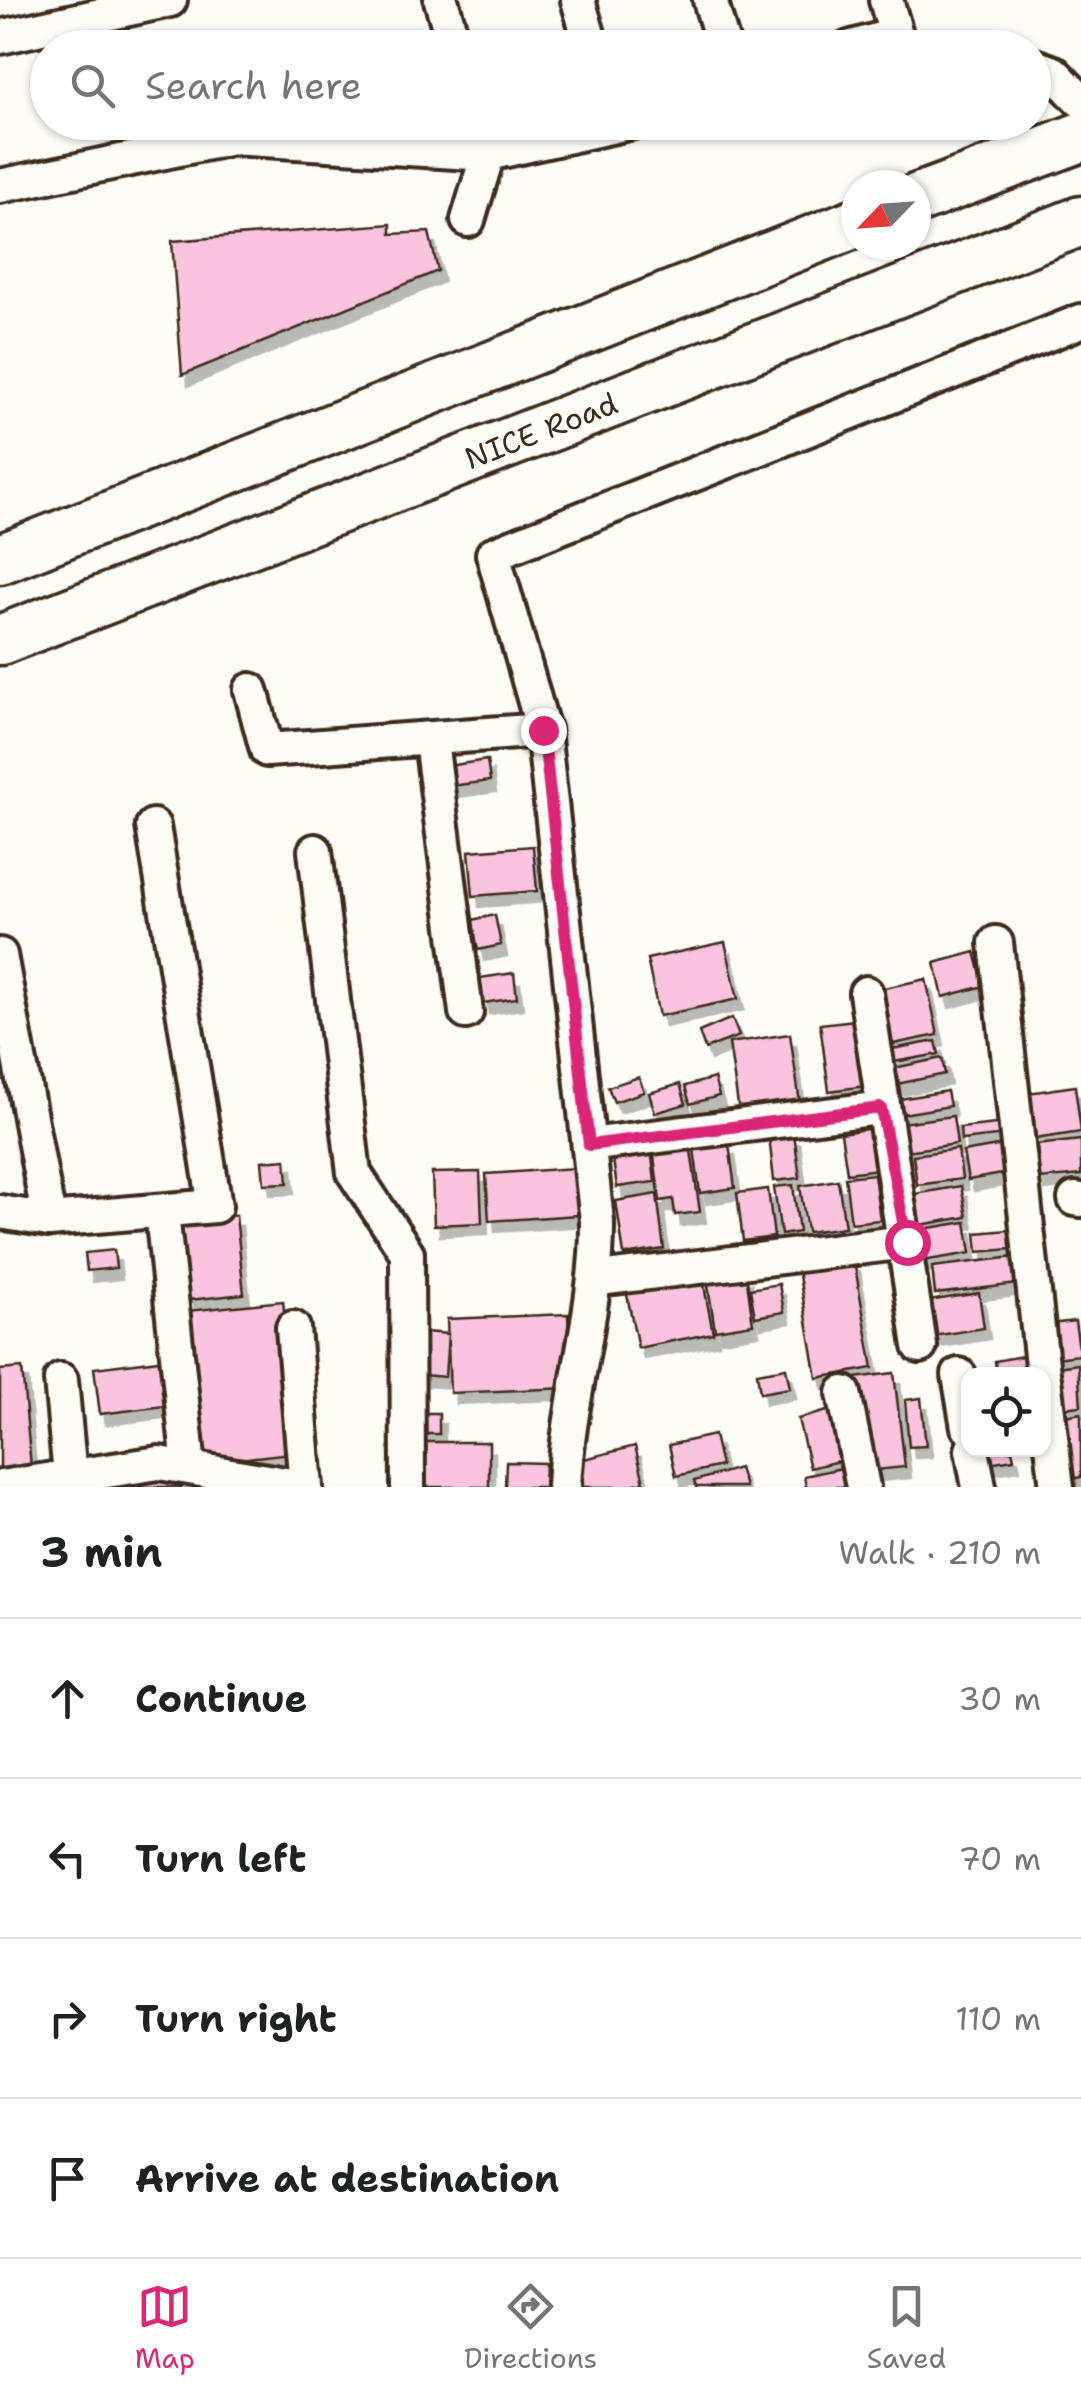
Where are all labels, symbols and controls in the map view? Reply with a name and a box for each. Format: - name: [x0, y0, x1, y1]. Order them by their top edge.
- search box: [30, 30, 1051, 140]
- icon: search: [65, 58, 120, 113]
- text: Search here: [145, 60, 362, 111]
- north arrow: [841, 170, 931, 260]
- street label: NICE Road: [458, 382, 623, 479]
- route end: [521, 708, 567, 754]
- route start: [885, 1220, 931, 1266]
- map controls: [961, 1367, 1051, 1457]
- button: locate: [961, 1367, 1051, 1457]
- text: 3 min: [40, 1524, 162, 1580]
- text: Walk · 210 m: [839, 1531, 1041, 1574]
- icon: ahead: [40, 1671, 95, 1726]
- text: Continue: [135, 1673, 307, 1724]
- text: 30 m: [958, 1677, 1041, 1720]
- icon: left: [40, 1831, 95, 1886]
- text: Turn left: [135, 1833, 307, 1884]
- text: 70 m: [958, 1837, 1041, 1880]
- icon: right: [40, 1991, 95, 2046]
- text: Turn right: [135, 1993, 337, 2044]
- text: 110 m: [955, 1997, 1041, 2040]
- icon: arrive: [40, 2151, 95, 2206]
- text: Arrive at destination: [135, 2153, 559, 2204]
- tab: Map: [135, 2279, 195, 2377]
- tab: Directions: [464, 2279, 597, 2377]
- tab: Saved: [867, 2279, 946, 2377]

